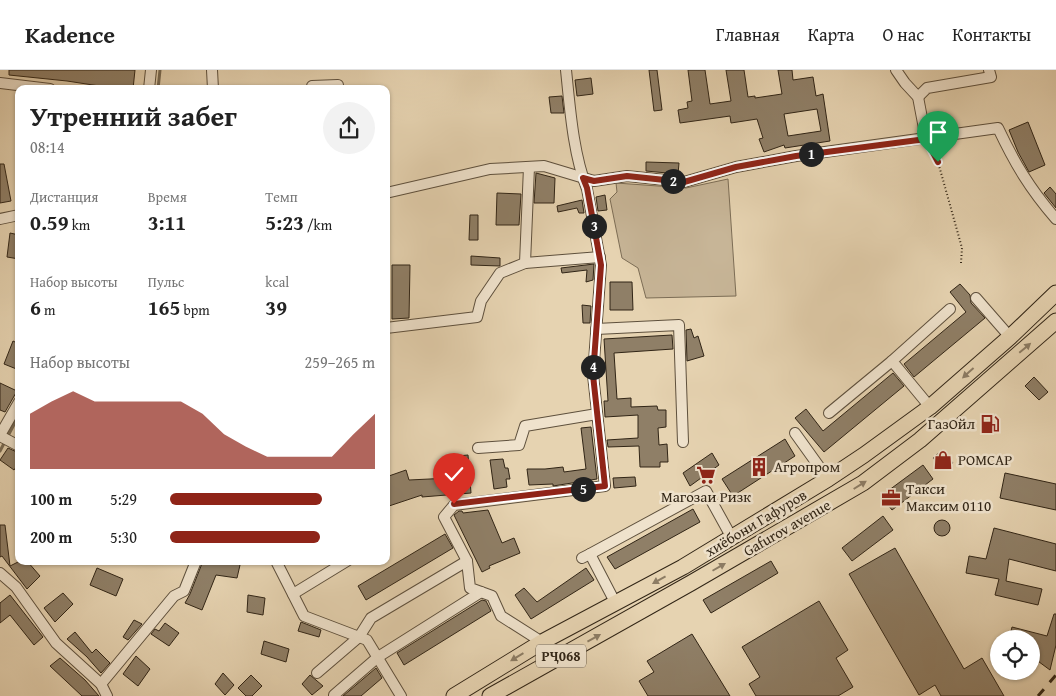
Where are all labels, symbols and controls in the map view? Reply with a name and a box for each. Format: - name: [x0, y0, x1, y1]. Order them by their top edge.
- text: Kadence: [25, 17, 115, 52]
- text: Главная: [716, 21, 780, 48]
- text: Карта: [808, 21, 854, 48]
- text: О нас: [882, 21, 924, 48]
- text: Контакты: [952, 21, 1031, 48]
- text: Утренний забег: [30, 95, 237, 136]
- button: share: [323, 102, 375, 154]
- pin: [917, 111, 959, 162]
- icon: arrive: [924, 118, 952, 146]
- text: 08:14: [30, 135, 65, 159]
- pin: 1: [798, 142, 824, 166]
- text: 1: [808, 144, 815, 164]
- pin: 2: [660, 168, 686, 194]
- text: 2: [670, 171, 677, 191]
- text: Дистанция: [30, 187, 98, 207]
- text: Время: [148, 187, 187, 207]
- text: Темп: [265, 187, 298, 207]
- text: 0.59: [30, 207, 69, 238]
- text: 3:11: [148, 207, 186, 238]
- text: 5:23: [265, 207, 304, 238]
- pin: 3: [582, 214, 606, 238]
- text: km: [69, 215, 90, 235]
- text: /km: [304, 215, 332, 235]
- text: 3: [591, 216, 598, 236]
- text: Набор высоты: [30, 272, 117, 292]
- text: Пульс: [148, 272, 184, 292]
- text: kcal: [265, 272, 289, 292]
- text: 6: [30, 292, 41, 323]
- text: 165: [148, 292, 180, 323]
- text: 39: [265, 292, 287, 323]
- text: m: [41, 300, 55, 320]
- text: bpm: [180, 300, 210, 320]
- one-way arrow: [1019, 342, 1031, 354]
- text: Набор высоты: [30, 350, 130, 374]
- text: 259–265 m: [305, 350, 375, 374]
- pin: 4: [580, 354, 606, 380]
- text: 4: [590, 357, 597, 377]
- one-way arrow: [963, 367, 975, 379]
- place label: ГазОйл: [928, 413, 975, 434]
- fuel station icon: ГазОйл: [979, 413, 1001, 435]
- shop icon: РОМСАР: [932, 449, 954, 471]
- place label: РОМСАР: [958, 449, 1012, 470]
- pin: [433, 453, 475, 504]
- building icon: Агропром: [748, 456, 770, 478]
- place label: Агропром: [774, 456, 840, 477]
- icon: check: [440, 460, 468, 488]
- supermarket icon: Магозаи Ризк: [695, 464, 717, 486]
- pin: 5: [570, 476, 596, 502]
- place label: Такси Максим 0110: [906, 478, 991, 516]
- text: 5: [580, 479, 587, 499]
- one-way arrow: [853, 480, 866, 489]
- street label: хиёбони Гафуров: [701, 484, 810, 561]
- place label: Магозаи Ризк: [661, 486, 751, 507]
- text: 100 m: [30, 487, 72, 511]
- text: 5:29: [110, 487, 137, 511]
- office icon: Такси Максим 0110: [880, 487, 902, 509]
- street label: Gafurov avenue: [739, 494, 834, 561]
- text: 200 m: [30, 525, 72, 549]
- text: 5:30: [110, 525, 137, 549]
- one-way arrow: [713, 562, 726, 571]
- one-way arrow: [652, 576, 667, 584]
- map controls: [990, 630, 1040, 680]
- button: locate: [990, 630, 1040, 680]
- one-way arrow: [587, 633, 600, 642]
- road number: РҶ068: [536, 644, 586, 668]
- one-way arrow: [510, 653, 523, 662]

